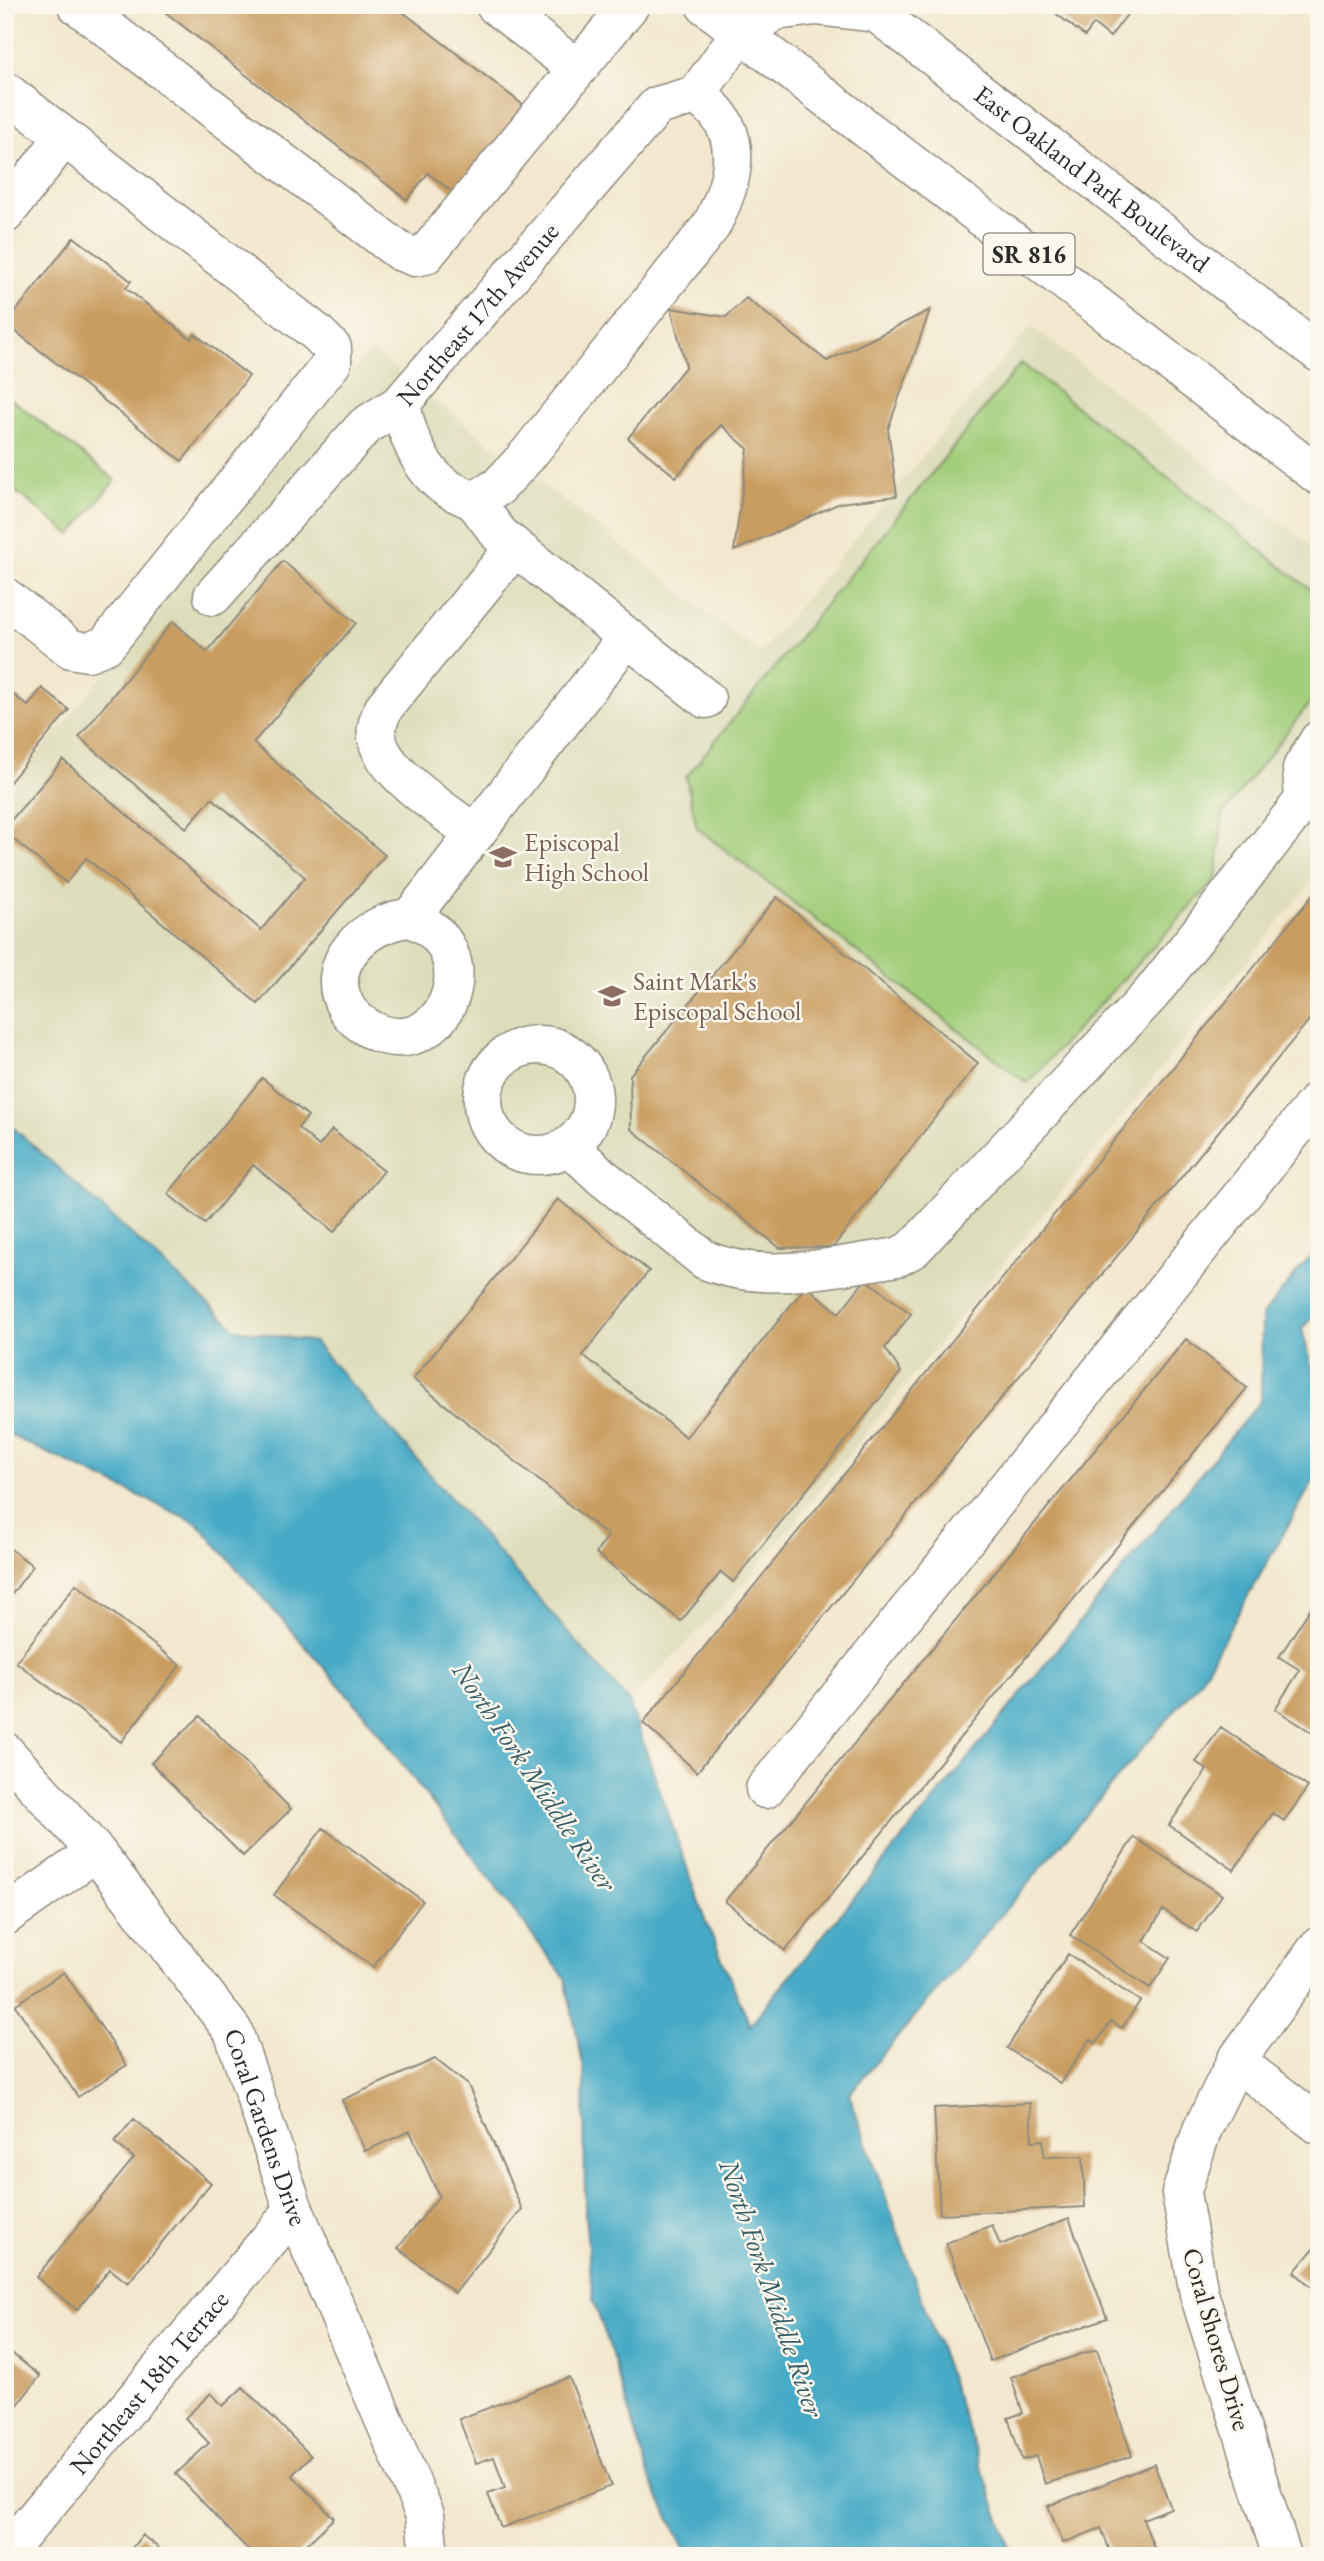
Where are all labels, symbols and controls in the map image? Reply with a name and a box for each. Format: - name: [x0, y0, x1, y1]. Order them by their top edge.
- street label: East Oakland Park Boulevard: [967, 77, 1217, 280]
- street label: Northeast 17th Avenue: [389, 215, 566, 413]
- road number: SR 816: [984, 233, 1074, 274]
- place label: Episcopal High School: [524, 825, 649, 889]
- school or university icon: Episcopal High School: [488, 842, 518, 872]
- place label: Saint Mark's Episcopal School: [633, 964, 801, 1028]
- school or university icon: Saint Mark's Episcopal School: [597, 981, 627, 1011]
- water label: North Fork Middle River: [444, 1653, 626, 1899]
- street label: Coral Gardens Drive: [216, 2024, 316, 2231]
- water label: North Fork Middle River: [711, 2154, 833, 2423]
- street label: Coral Shores Drive: [1175, 2244, 1259, 2434]
- street label: Northeast 18th Terrace: [62, 2283, 236, 2482]

